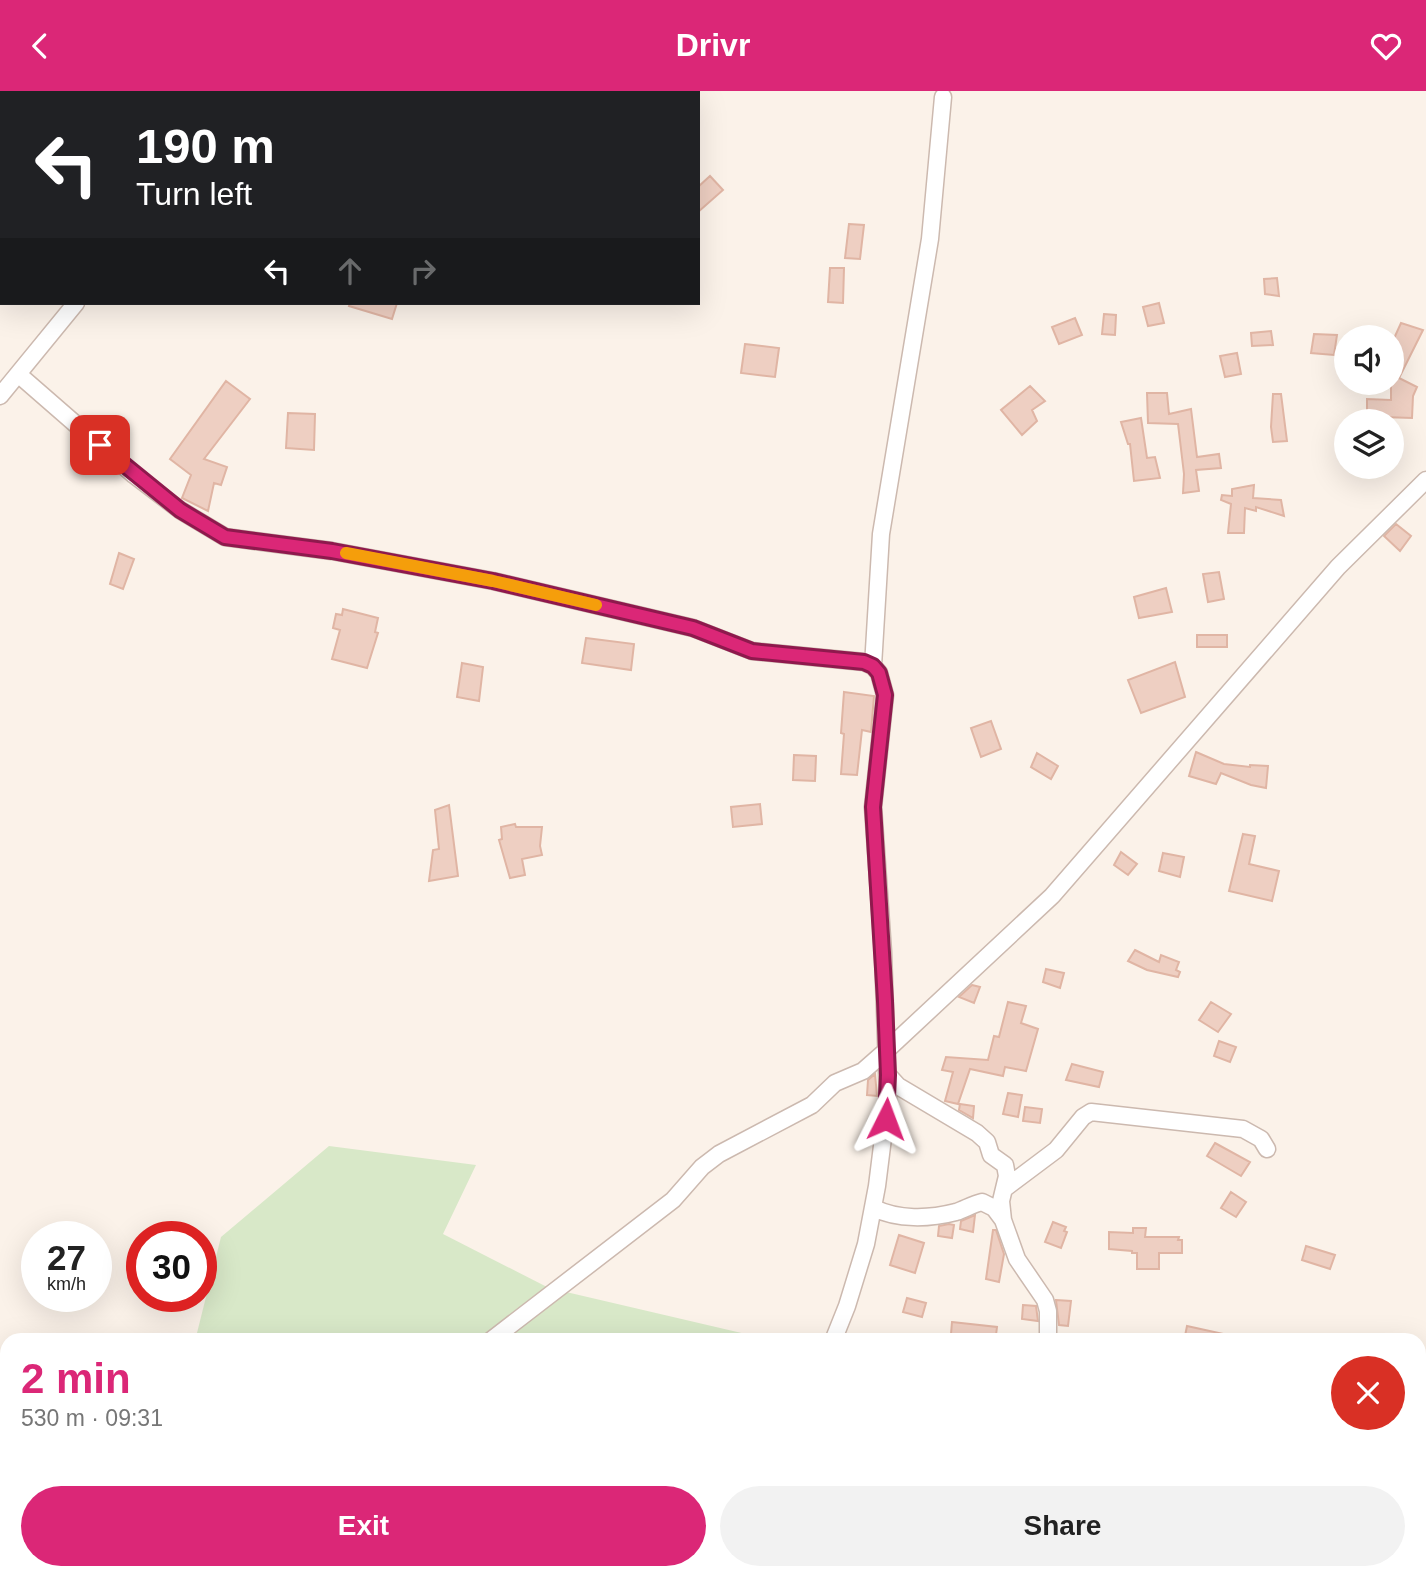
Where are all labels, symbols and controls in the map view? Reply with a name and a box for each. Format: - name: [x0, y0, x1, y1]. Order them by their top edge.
- icon: back: [21, 27, 59, 65]
- text: Drivr: [676, 27, 750, 63]
- icon: heart: [1367, 27, 1405, 65]
- icon: left: [21, 119, 112, 210]
- text: 190 m: [136, 119, 275, 173]
- text: Turn left: [136, 176, 252, 212]
- icon: left: [258, 252, 296, 290]
- icon: ahead: [331, 252, 369, 290]
- icon: right: [404, 252, 442, 290]
- map controls: [1334, 325, 1404, 479]
- button: sound: [1334, 325, 1404, 395]
- button: layers: [1334, 409, 1404, 479]
- pin: [70, 415, 130, 475]
- icon: arrive: [81, 426, 119, 464]
- position arrow: [849, 1082, 923, 1156]
- speed limit sign: 30: [126, 1221, 217, 1312]
- text: 27: [47, 1238, 86, 1277]
- text: km/h: [47, 1274, 86, 1294]
- text: 2 min: [21, 1355, 131, 1402]
- button: close: [1331, 1356, 1405, 1430]
- text: 530 m · 09:31: [21, 1405, 163, 1431]
- button: Exit: [21, 1486, 706, 1566]
- button: Share: [720, 1486, 1405, 1566]

